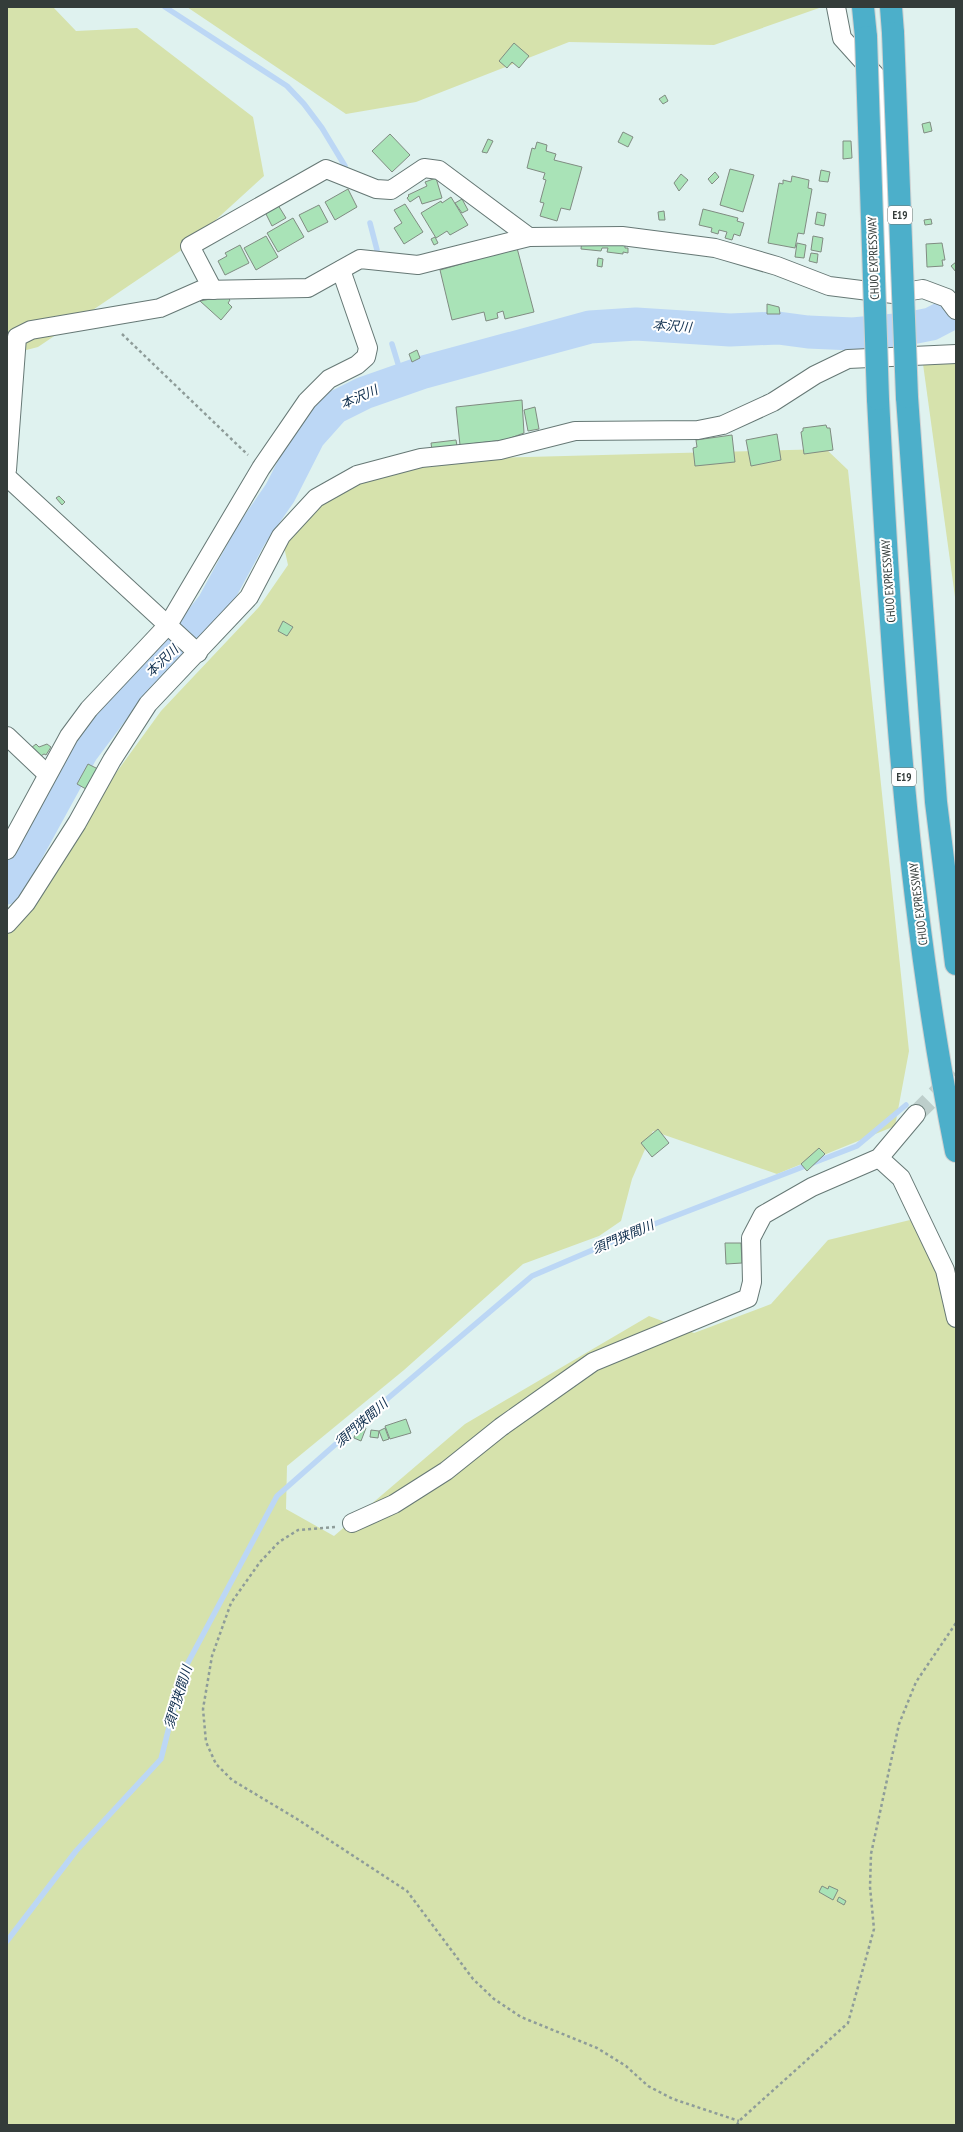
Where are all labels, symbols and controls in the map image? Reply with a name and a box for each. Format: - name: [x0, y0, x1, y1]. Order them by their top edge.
- road number: E19: [888, 206, 912, 224]
- street label: CHUO EXPRESSWAY: [864, 216, 882, 300]
- water label: 本沢川: [652, 316, 694, 336]
- water label: 本沢川: [338, 380, 382, 413]
- street label: CHUO EXPRESSWAY: [878, 538, 898, 623]
- water label: 本沢川: [142, 640, 183, 681]
- road number: E19: [892, 768, 916, 786]
- street label: CHUO EXPRESSWAY: [905, 861, 931, 946]
- water label: 須門狭間川: [590, 1216, 658, 1258]
- water label: 須門狭間川: [331, 1394, 393, 1451]
- water label: 須門狭間川: [160, 1662, 196, 1731]

